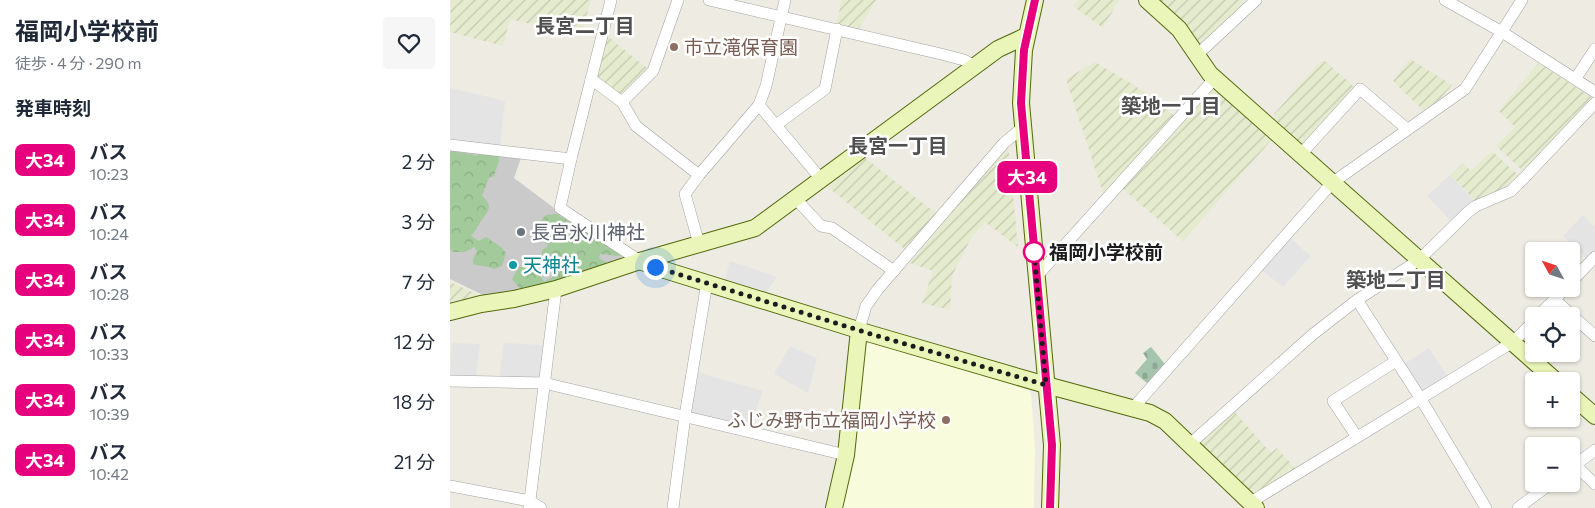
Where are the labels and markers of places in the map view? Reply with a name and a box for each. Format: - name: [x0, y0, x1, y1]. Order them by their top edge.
- place label: 市立滝保育園: [684, 35, 798, 58]
- marker: 市立滝保育園: [668, 41, 680, 53]
- place label: 長宮氷川神社: [531, 220, 645, 243]
- marker: 長宮氷川神社: [515, 226, 527, 238]
- place label: 福岡小学校前: [1049, 240, 1163, 263]
- marker: 福岡小学校前: [1023, 241, 1045, 263]
- place label: 天神社: [523, 253, 580, 276]
- marker: 天神社: [507, 259, 519, 271]
- place label: ふじみ野市立福岡小学校: [727, 408, 936, 431]
- marker: ふじみ野市立福岡小学校: [940, 414, 952, 426]

